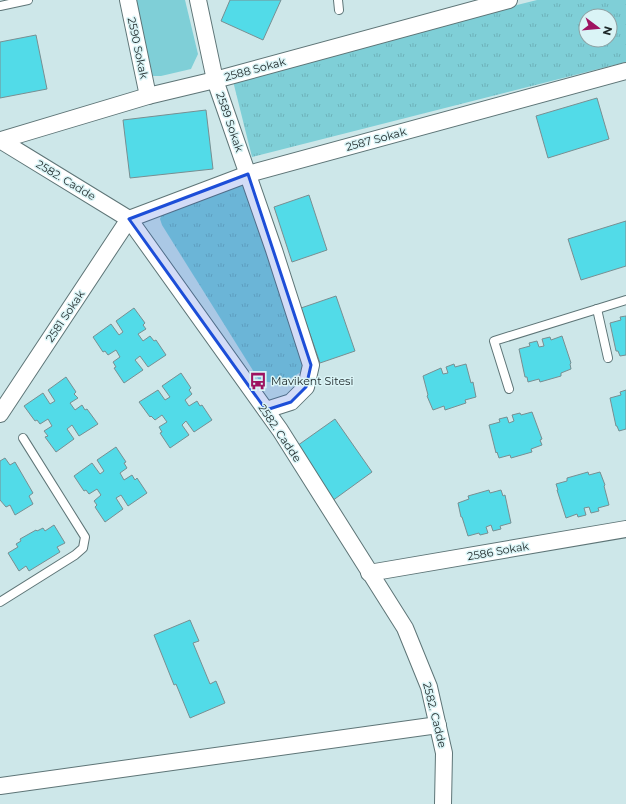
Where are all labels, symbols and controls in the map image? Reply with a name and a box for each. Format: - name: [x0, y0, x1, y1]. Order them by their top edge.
- north arrow: [578, 8, 618, 48]
- street label: 2590 Sokak: [125, 16, 151, 80]
- text: N: [600, 25, 616, 37]
- street label: 2588 Sokak: [223, 54, 287, 84]
- street label: 2589 Sokak: [213, 90, 247, 154]
- street label: 2587 Sokak: [344, 124, 408, 154]
- street label: 2582. Cadde: [34, 157, 99, 203]
- street label: 2581 Sokak: [43, 287, 88, 345]
- bus stop icon: Mavikent Sitesi: [248, 371, 268, 391]
- place label: Mavikent Sitesi: [271, 374, 353, 388]
- street label: 2582. Cadde: [256, 401, 305, 465]
- street label: 2586 Sokak: [466, 539, 530, 563]
- street label: 2582. Cadde: [420, 681, 450, 749]

